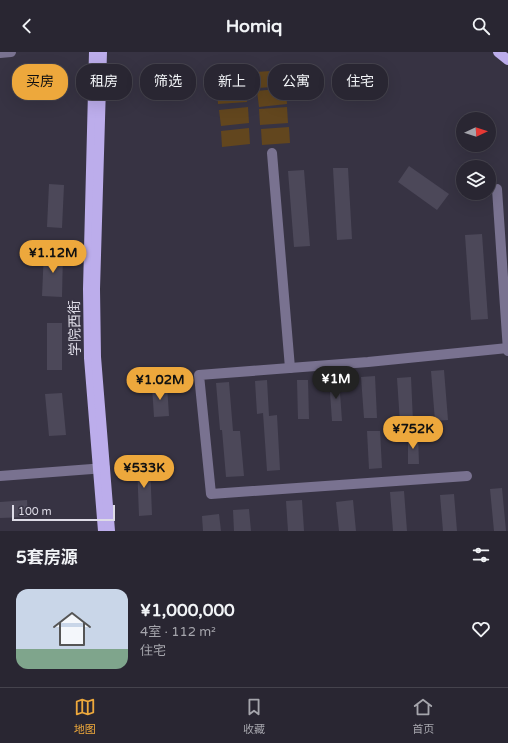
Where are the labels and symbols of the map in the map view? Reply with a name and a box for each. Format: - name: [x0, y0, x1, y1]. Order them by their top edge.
- north arrow: [456, 112, 496, 152]
- pin: ¥1.12M: [20, 240, 86, 274]
- street label: 学院西街: [66, 300, 84, 356]
- pin: ¥1M: [317, 366, 355, 400]
- pin: ¥1.02M: [127, 367, 193, 401]
- pin: ¥752K: [385, 416, 441, 450]
- pin: ¥533K: [116, 455, 172, 489]
- scale bar: [12, 503, 115, 522]

